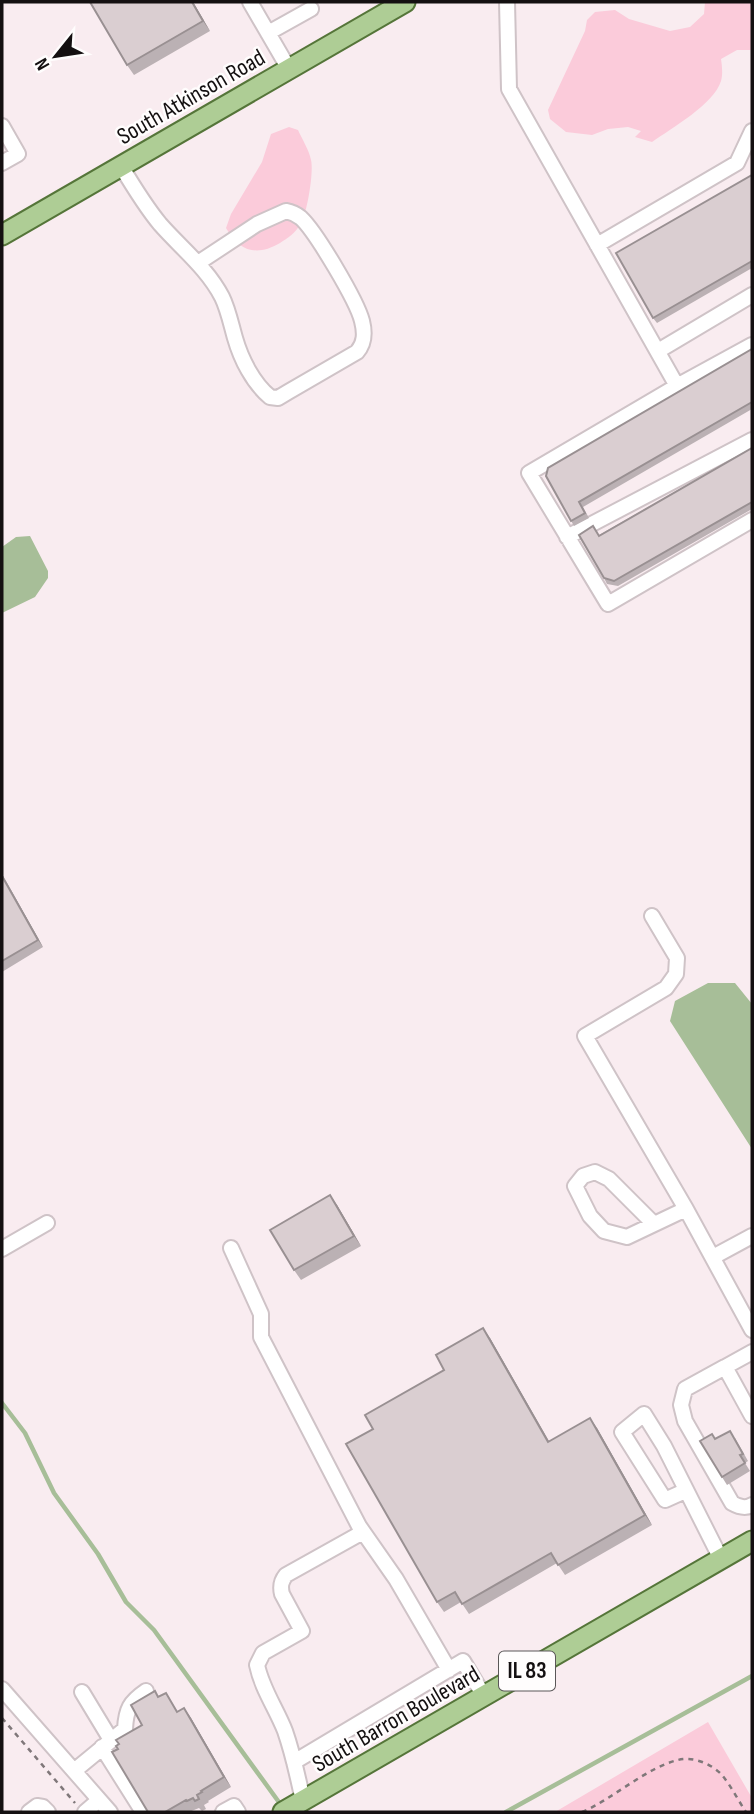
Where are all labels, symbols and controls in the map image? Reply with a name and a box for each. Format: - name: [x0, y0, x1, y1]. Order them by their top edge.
- north arrow: [21, 21, 91, 91]
- street label: South Atkinson Road: [112, 43, 270, 151]
- text: N: [30, 54, 55, 74]
- road number: IL 83: [499, 1652, 555, 1690]
- street label: South Barron Boulevard: [307, 1659, 485, 1779]

